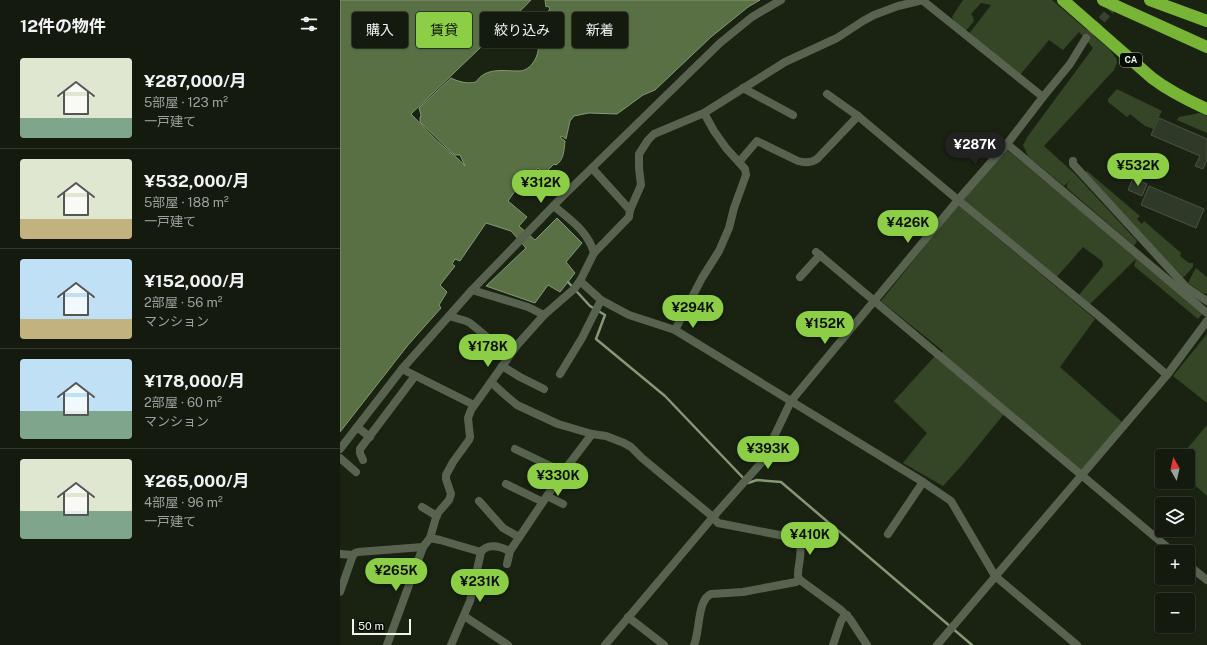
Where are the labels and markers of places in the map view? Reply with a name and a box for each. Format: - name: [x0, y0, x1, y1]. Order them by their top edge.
- pin: ¥287K: [947, 132, 1003, 166]
- pin: ¥532K: [1110, 153, 1166, 187]
- pin: ¥312K: [513, 170, 569, 204]
- pin: ¥426K: [880, 210, 936, 244]
- pin: ¥294K: [665, 295, 721, 329]
- pin: ¥152K: [797, 311, 853, 345]
- pin: ¥178K: [460, 334, 516, 368]
- pin: ¥393K: [740, 436, 796, 470]
- pin: ¥330K: [530, 463, 586, 497]
- pin: ¥410K: [782, 522, 838, 556]
- pin: ¥265K: [368, 558, 424, 592]
- pin: ¥231K: [452, 569, 508, 603]

